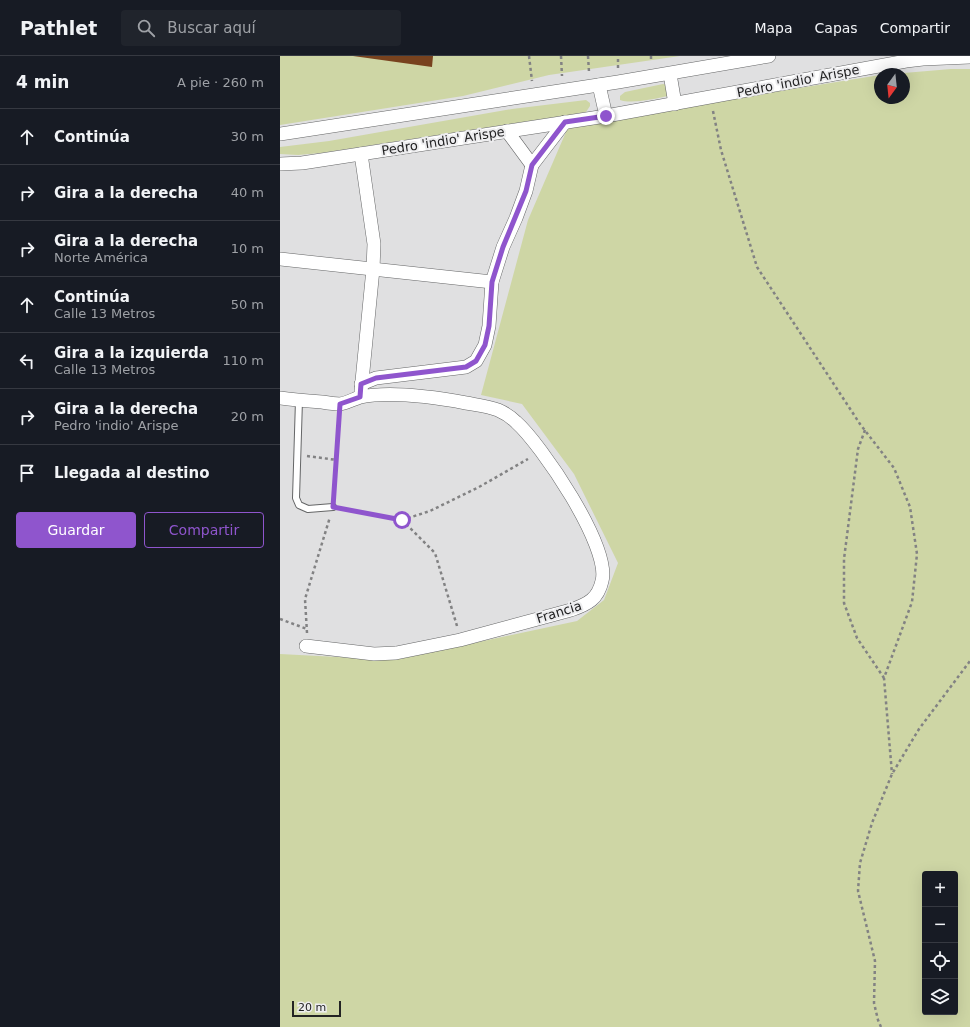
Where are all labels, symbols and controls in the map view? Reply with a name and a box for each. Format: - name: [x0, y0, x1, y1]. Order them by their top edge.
- search box: [121, 10, 401, 46]
- text: Pathlet: [20, 17, 97, 39]
- icon: search: [135, 17, 157, 39]
- text: Buscar aquí: [167, 19, 256, 37]
- text: Mapa: [754, 20, 793, 36]
- text: Capas: [815, 20, 858, 36]
- text: Compartir: [880, 20, 950, 36]
- street label: Pedro 'indio' Arispe: [735, 62, 861, 100]
- north arrow: [874, 68, 910, 104]
- text: 4 min: [16, 72, 69, 92]
- text: A pie · 260 m: [177, 75, 264, 90]
- route end: [597, 107, 615, 125]
- street label: Pedro 'indio' Arispe: [380, 124, 506, 158]
- icon: ahead: [16, 126, 38, 148]
- text: Continúa: [54, 128, 130, 146]
- text: 30 m: [231, 129, 264, 144]
- icon: right: [16, 182, 38, 204]
- text: Gira a la derecha: [54, 184, 198, 202]
- text: 40 m: [231, 185, 264, 200]
- text: Gira a la derecha: [54, 232, 198, 250]
- icon: right: [16, 238, 38, 260]
- text: 10 m: [231, 241, 264, 256]
- text: Norte América: [54, 250, 148, 265]
- text: Continúa: [54, 288, 130, 306]
- icon: ahead: [16, 294, 38, 316]
- text: 50 m: [231, 297, 264, 312]
- text: Calle 13 Metros: [54, 306, 155, 321]
- text: Gira a la izquierda: [54, 344, 209, 362]
- icon: left: [16, 350, 38, 372]
- text: 110 m: [222, 353, 264, 368]
- text: Calle 13 Metros: [54, 362, 155, 377]
- text: Gira a la derecha: [54, 400, 198, 418]
- icon: right: [16, 406, 38, 428]
- text: 20 m: [231, 409, 264, 424]
- text: Pedro 'indio' Arispe: [54, 418, 179, 433]
- icon: arrive: [16, 462, 38, 484]
- text: Llegada al destino: [54, 464, 209, 482]
- route start: [393, 511, 411, 529]
- button: Guardar: [16, 512, 136, 548]
- button: Compartir: [144, 512, 264, 548]
- street label: Francia: [534, 598, 584, 626]
- map controls: [922, 871, 958, 1015]
- button: +: [922, 871, 958, 907]
- button: −: [922, 907, 958, 943]
- button: locate: [922, 943, 958, 979]
- button: layers: [922, 979, 958, 1015]
- scale bar: [292, 999, 341, 1018]
- text: 20 m: [298, 1001, 326, 1014]

